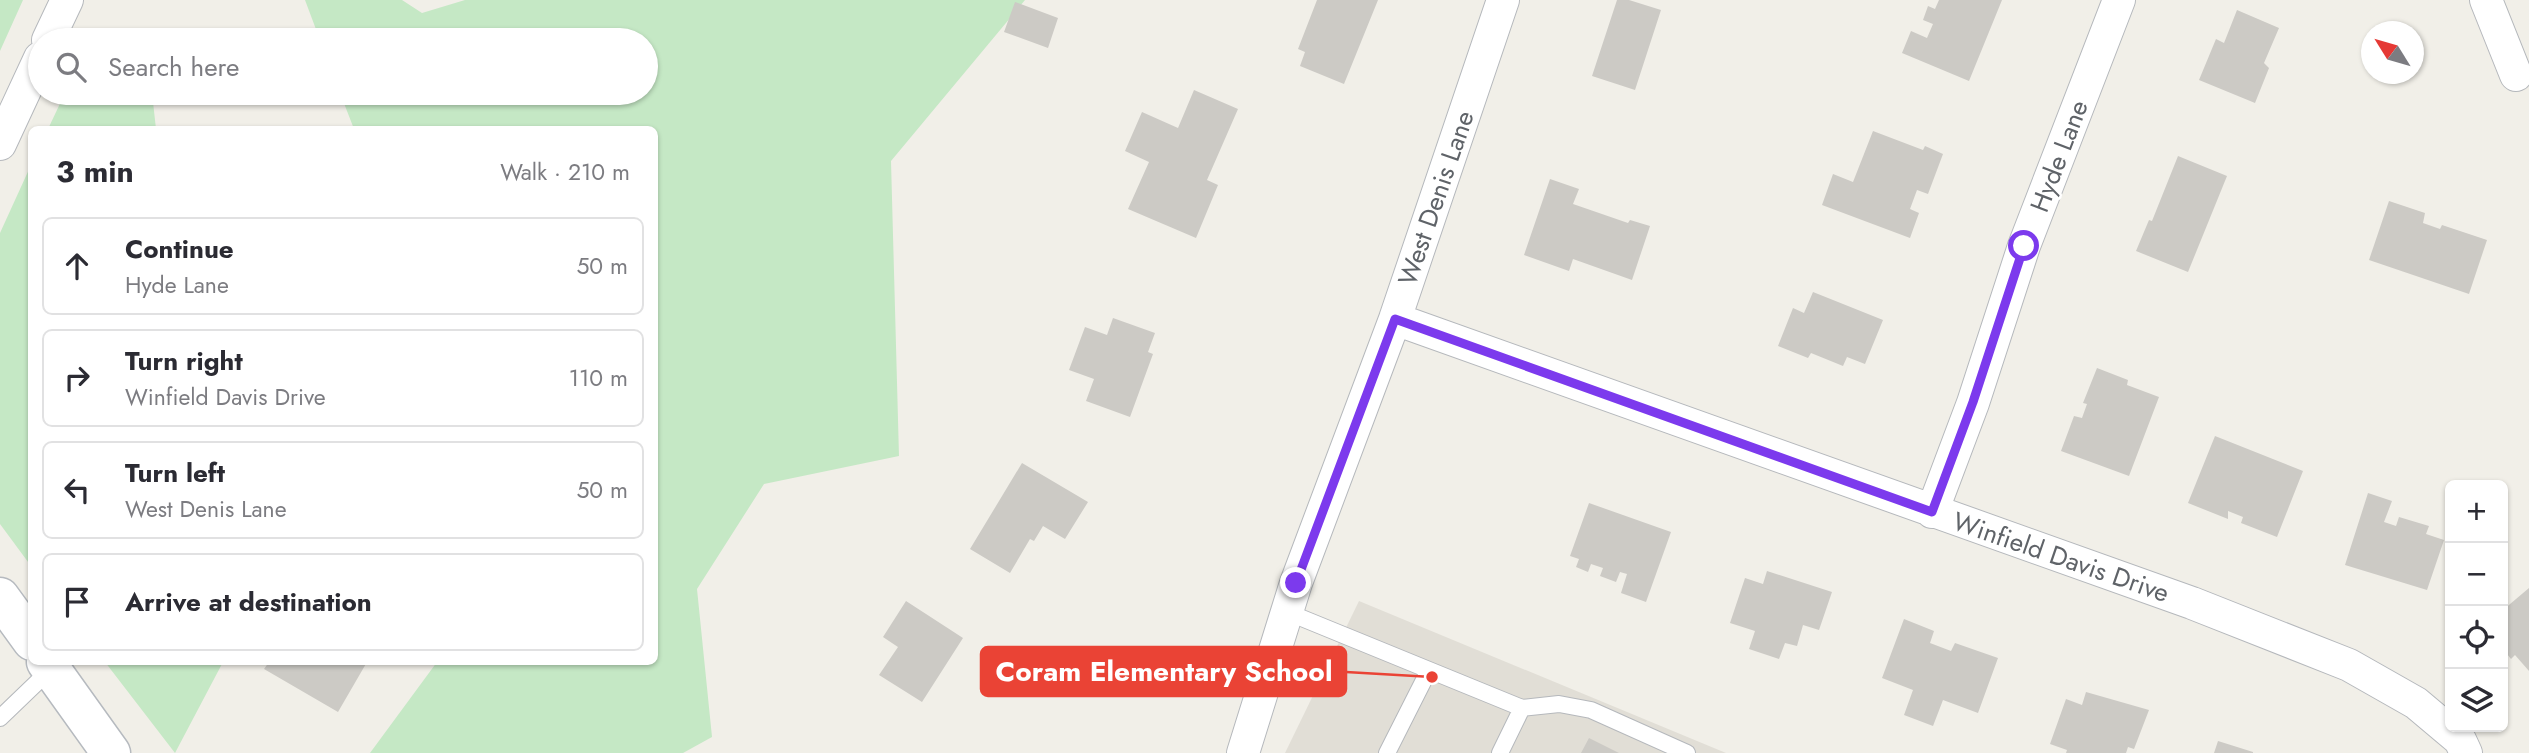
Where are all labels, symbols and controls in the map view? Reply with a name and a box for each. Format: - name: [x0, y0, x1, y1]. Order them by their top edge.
- north arrow: [2361, 21, 2424, 84]
- search box: [28, 28, 658, 105]
- icon: search: [52, 48, 90, 86]
- text: Search here: [108, 48, 240, 86]
- street label: Hyde Lane: [2020, 94, 2098, 218]
- street label: West Denis Lane: [1388, 105, 1484, 291]
- text: 3 min: [56, 150, 134, 193]
- text: Walk · 210 m: [500, 155, 630, 189]
- text: Continue: [125, 230, 234, 268]
- route start: [2008, 230, 2039, 261]
- icon: ahead: [58, 247, 96, 285]
- text: 50 m: [576, 249, 628, 283]
- text: Hyde Lane: [125, 268, 229, 302]
- text: Turn right: [125, 342, 243, 380]
- icon: right: [58, 359, 96, 397]
- text: 110 m: [569, 361, 628, 395]
- text: Winfield Davis Drive: [125, 380, 326, 414]
- text: Turn left: [125, 454, 225, 492]
- icon: left: [58, 471, 96, 509]
- text: 50 m: [576, 473, 628, 507]
- map controls: [2445, 480, 2508, 732]
- button: +: [2445, 480, 2508, 543]
- text: West Denis Lane: [125, 492, 287, 526]
- street label: Winfield Davis Drive: [1948, 502, 2174, 612]
- button: −: [2445, 543, 2508, 606]
- route end: [1280, 567, 1311, 598]
- icon: arrive: [58, 583, 96, 621]
- text: Arrive at destination: [125, 583, 372, 621]
- button: locate: [2445, 606, 2508, 669]
- callout: Coram Elementary School: [981, 647, 1346, 696]
- text: Coram Elementary School: [996, 651, 1332, 692]
- button: layers: [2445, 669, 2508, 732]

